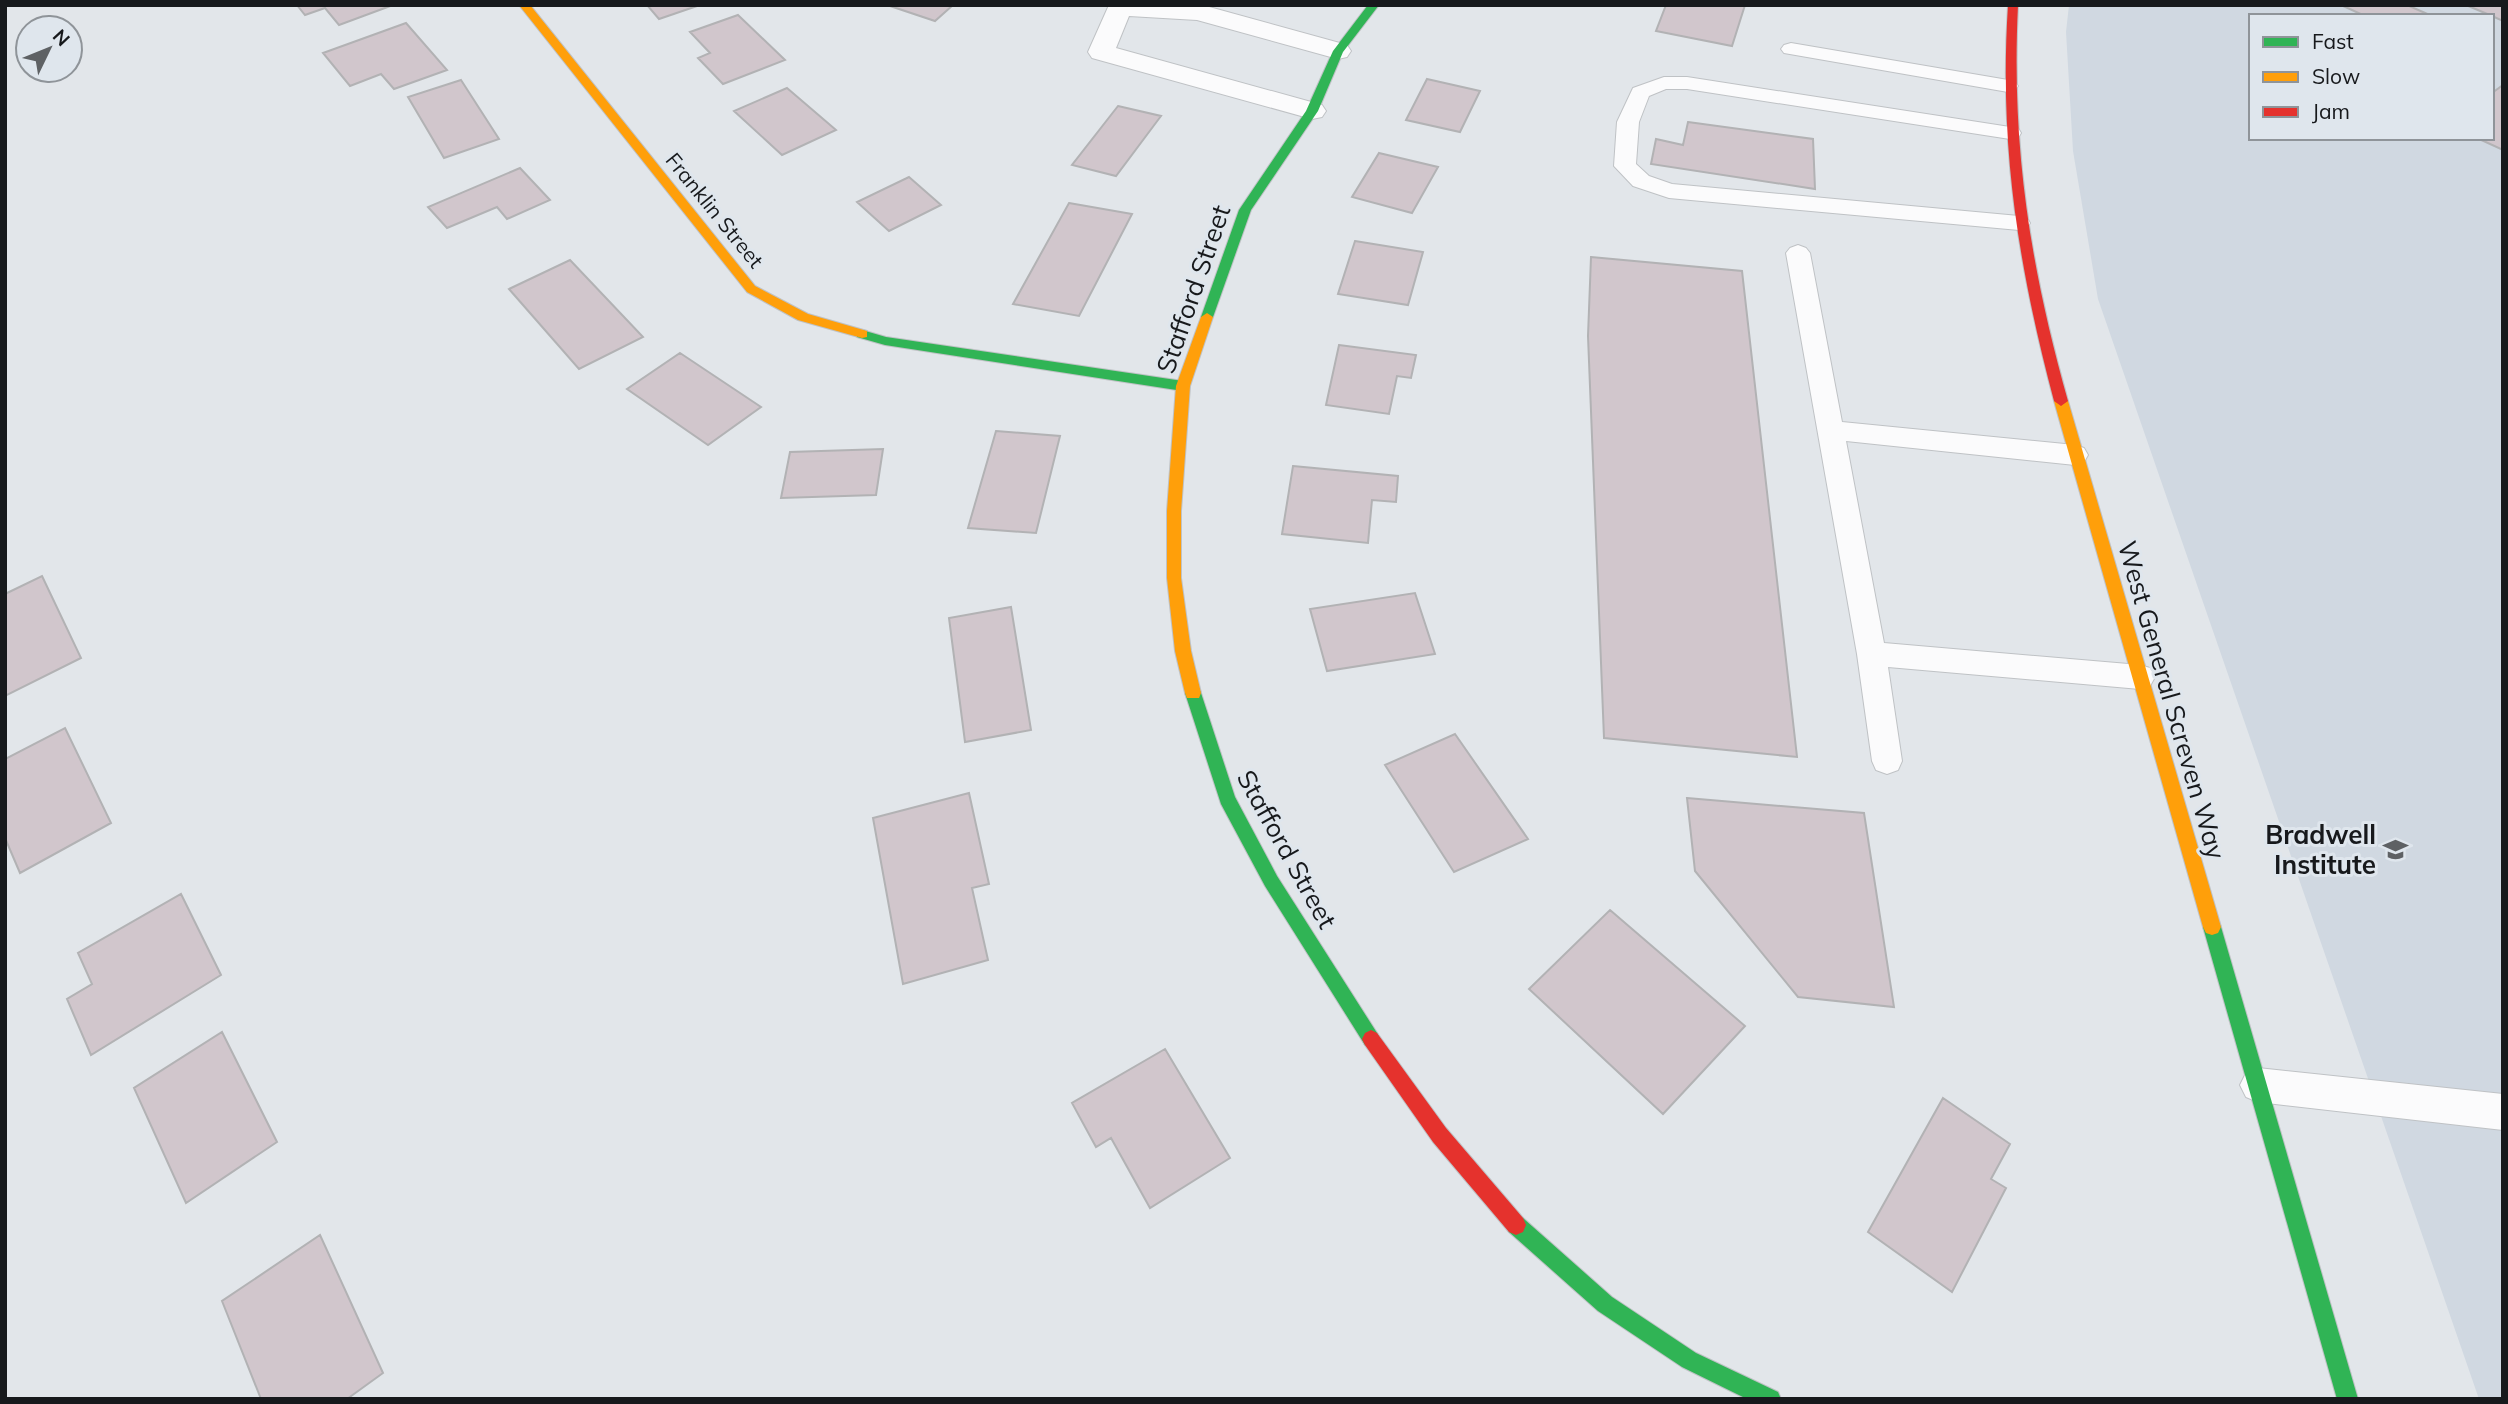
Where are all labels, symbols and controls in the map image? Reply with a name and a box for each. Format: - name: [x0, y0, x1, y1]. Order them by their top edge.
- north arrow: [14, 14, 84, 84]
- legend: [2249, 14, 2494, 140]
- text: N: [48, 24, 75, 51]
- text: Fast: [2312, 28, 2354, 54]
- text: Slow: [2312, 63, 2360, 89]
- text: Jam: [2312, 98, 2350, 124]
- street label: Franklin Street: [661, 147, 769, 273]
- street label: Stafford Street: [1149, 200, 1237, 378]
- street label: West General Screven Way: [2111, 537, 2233, 863]
- street label: Stafford Street: [1230, 764, 1344, 934]
- place label: Bradwell Institute: [2265, 818, 2376, 881]
- school or university icon: Bradwell Institute: [2382, 835, 2410, 863]

